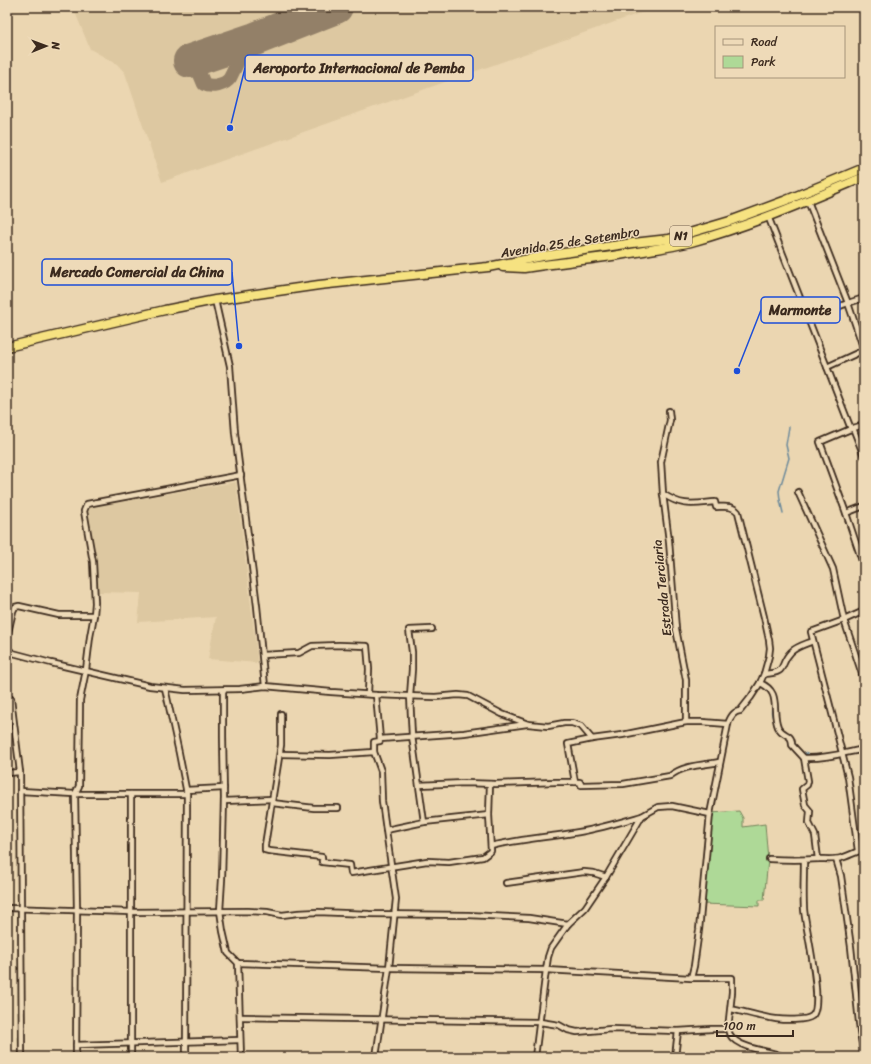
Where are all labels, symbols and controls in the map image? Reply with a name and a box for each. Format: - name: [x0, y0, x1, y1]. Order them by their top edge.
- north arrow: [26, 26, 66, 66]
- legend: [715, 26, 845, 78]
- text: Road: [751, 31, 778, 53]
- text: N: [46, 41, 65, 50]
- text: Park: [751, 51, 776, 73]
- callout: Aeroporto Internacional de Pemba: [245, 55, 473, 81]
- text: Aeroporto Internacional de Pemba: [252, 56, 466, 81]
- street label: Avenida 25 de Setembro: [498, 220, 641, 264]
- road number: N1: [670, 226, 692, 246]
- callout: Mercado Comercial da China: [42, 259, 232, 285]
- text: Mercado Comercial da China: [49, 260, 224, 285]
- callout: Marmonte: [761, 297, 840, 323]
- text: Marmonte: [768, 298, 832, 323]
- street label: Estrada Terciaria: [645, 538, 679, 638]
- scale bar: [717, 1012, 793, 1038]
- text: 100 m: [723, 1015, 756, 1037]

